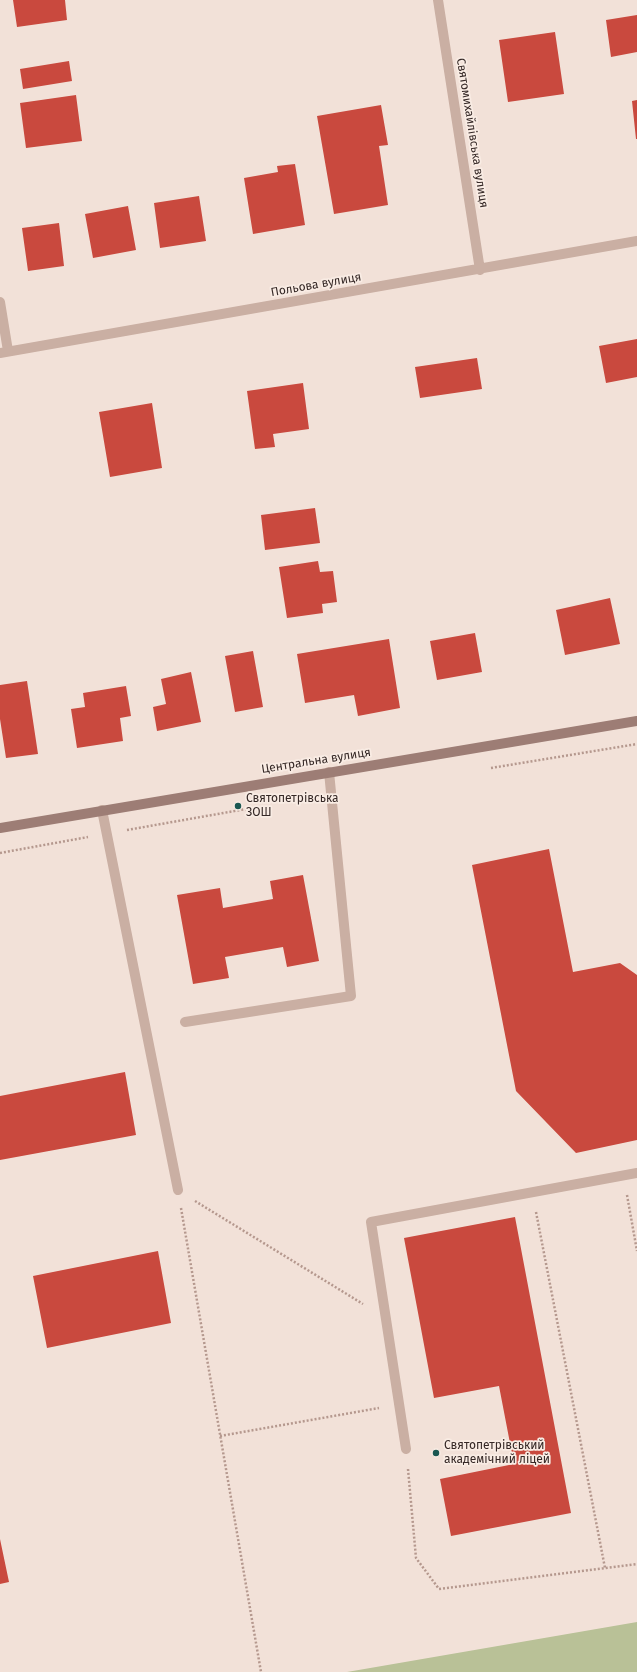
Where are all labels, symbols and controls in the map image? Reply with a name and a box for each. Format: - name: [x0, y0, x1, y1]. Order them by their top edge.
- street label: Святомихайлівська вулиця: [453, 57, 491, 209]
- street label: Польова вулиця: [270, 270, 362, 300]
- street label: Центральна вулиця: [260, 745, 372, 777]
- place label: Святопетрівська ЗОШ: [246, 792, 338, 820]
- marker: Святопетрівська ЗОШ: [233, 801, 243, 811]
- place label: Святопетрівський академічний ліцей: [444, 1439, 550, 1467]
- marker: Святопетрівський академічний ліцей: [431, 1448, 441, 1458]

